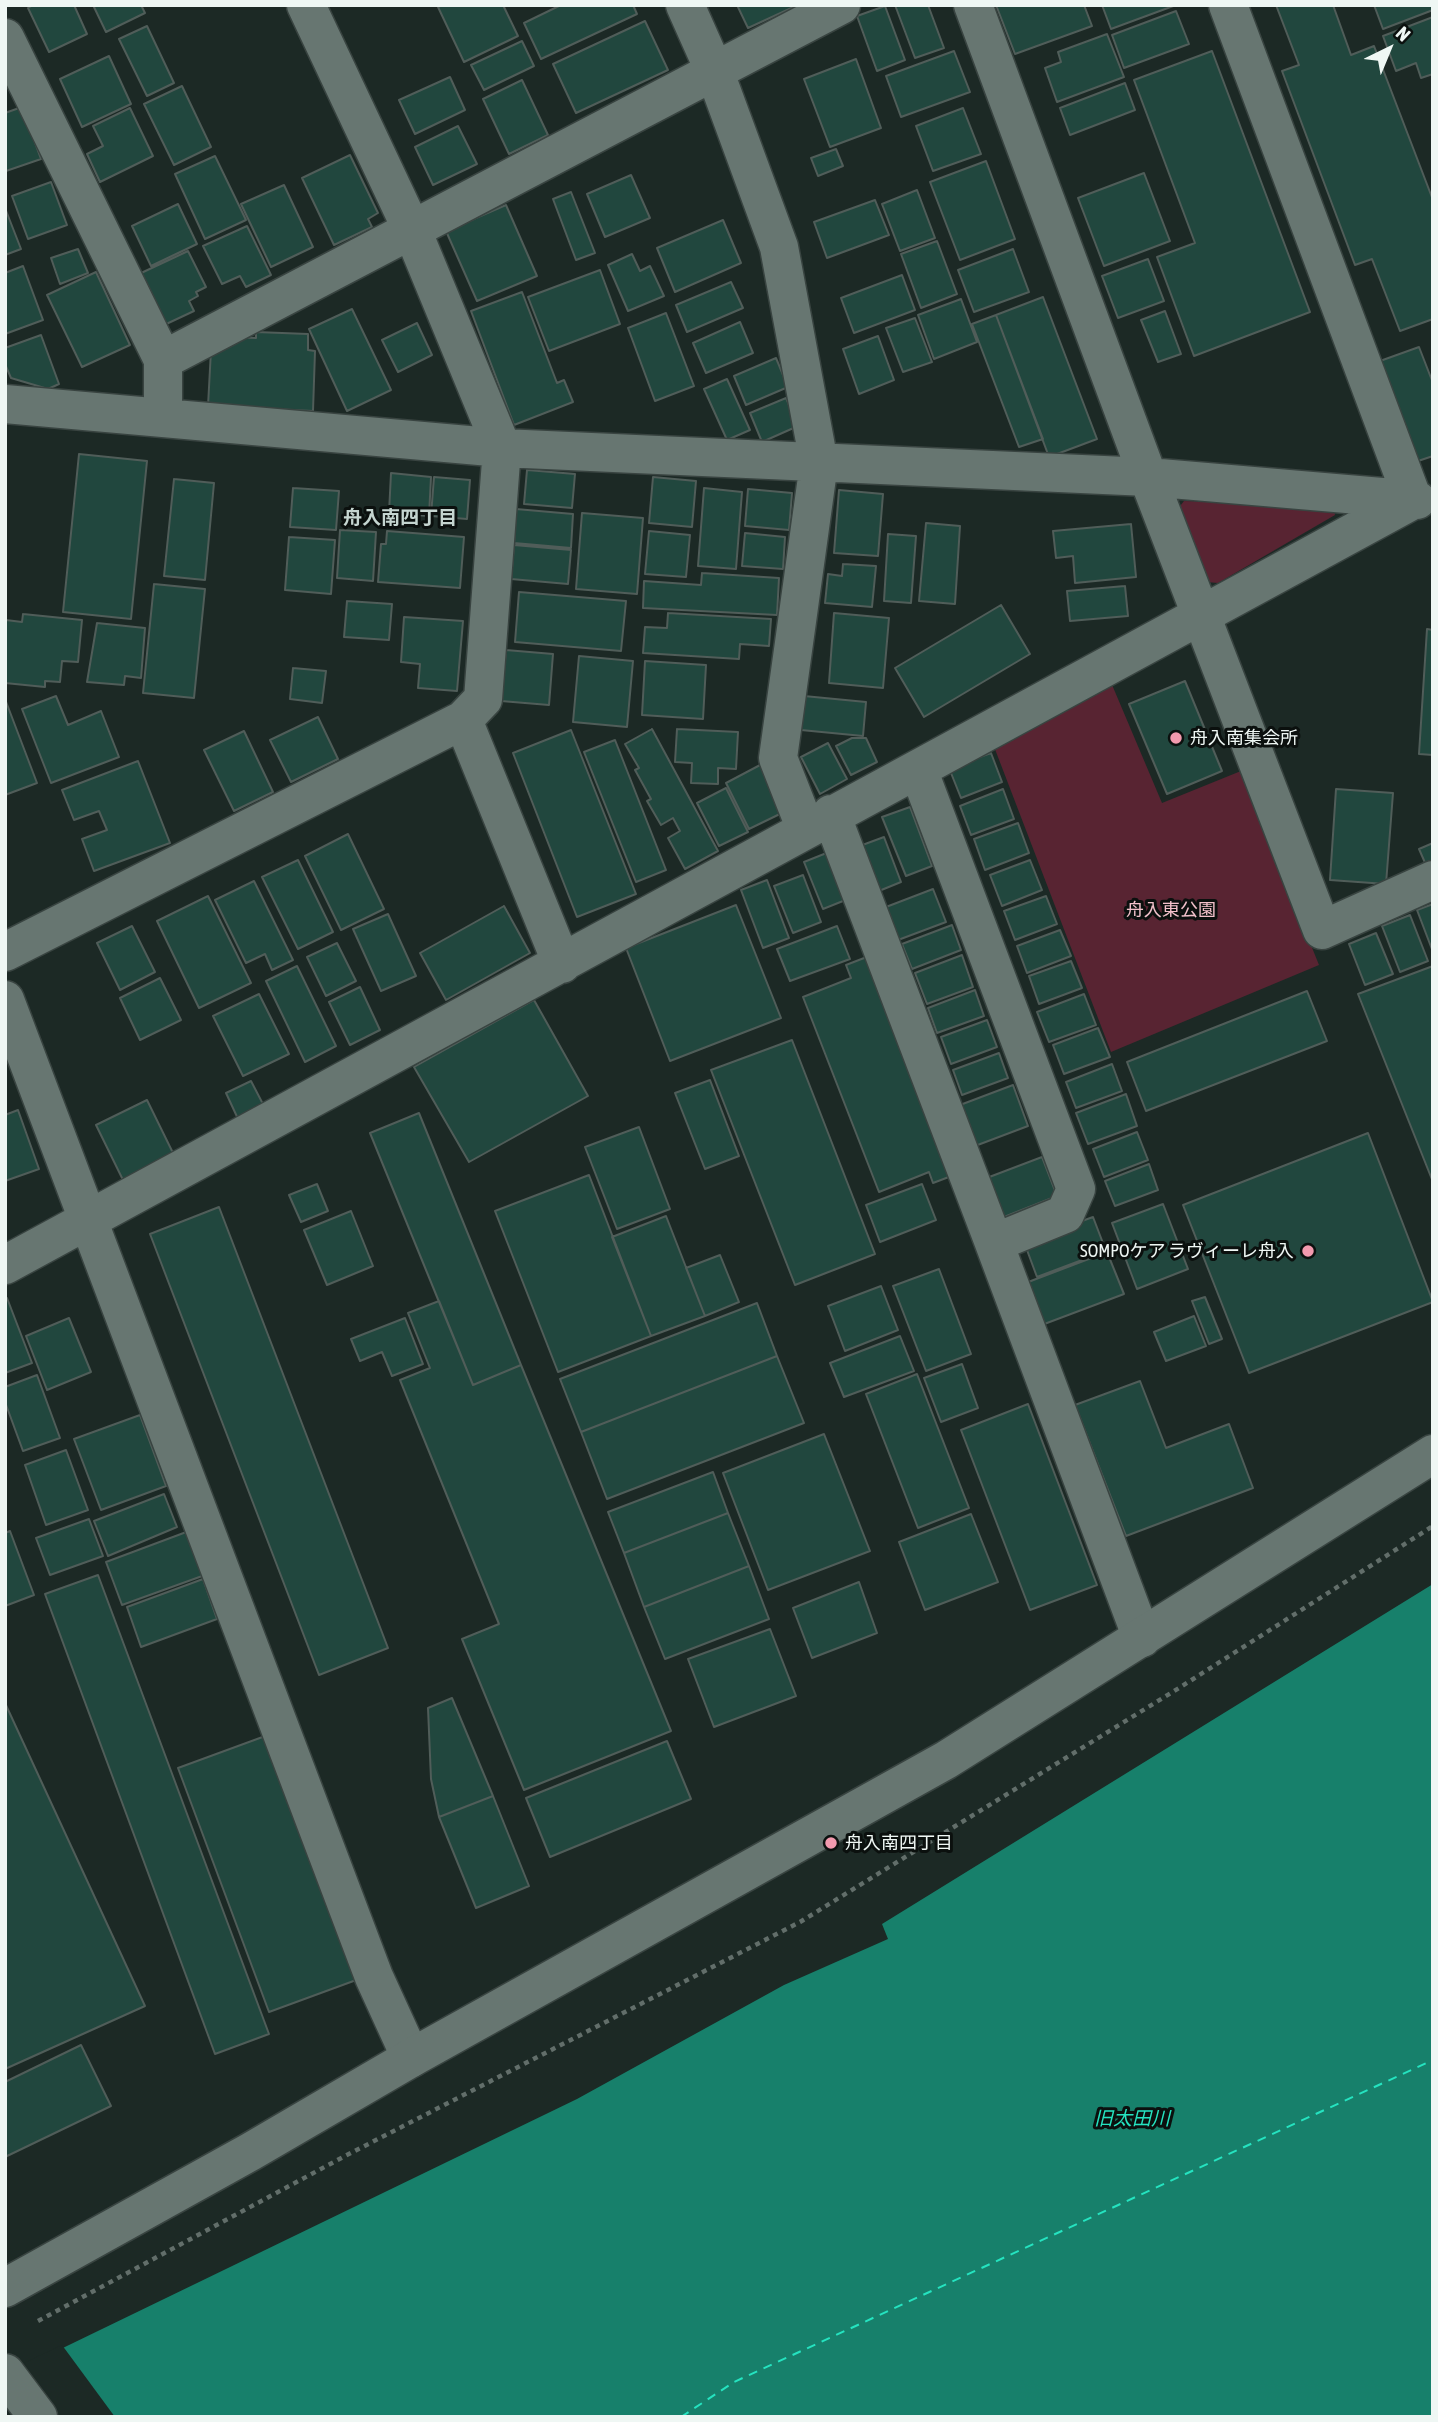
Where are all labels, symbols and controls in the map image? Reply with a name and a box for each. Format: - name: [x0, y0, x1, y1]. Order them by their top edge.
- north arrow: [1354, 14, 1424, 84]
- text: N: [1392, 22, 1415, 46]
- district label: 舟入南四丁目: [343, 507, 457, 529]
- place label: 舟入南集会所: [1190, 727, 1298, 749]
- marker: 舟入南集会所: [1168, 730, 1184, 746]
- park label: 舟入東公園: [1126, 899, 1216, 921]
- place label: SOMPOケア ラヴィーレ舟入: [1080, 1240, 1294, 1262]
- marker: SOMPOケア ラヴィーレ舟入: [1300, 1243, 1316, 1259]
- place label: 舟入南四丁目: [845, 1832, 953, 1854]
- marker: 舟入南四丁目: [823, 1835, 839, 1851]
- water label: 旧太田川: [1094, 2108, 1170, 2130]

